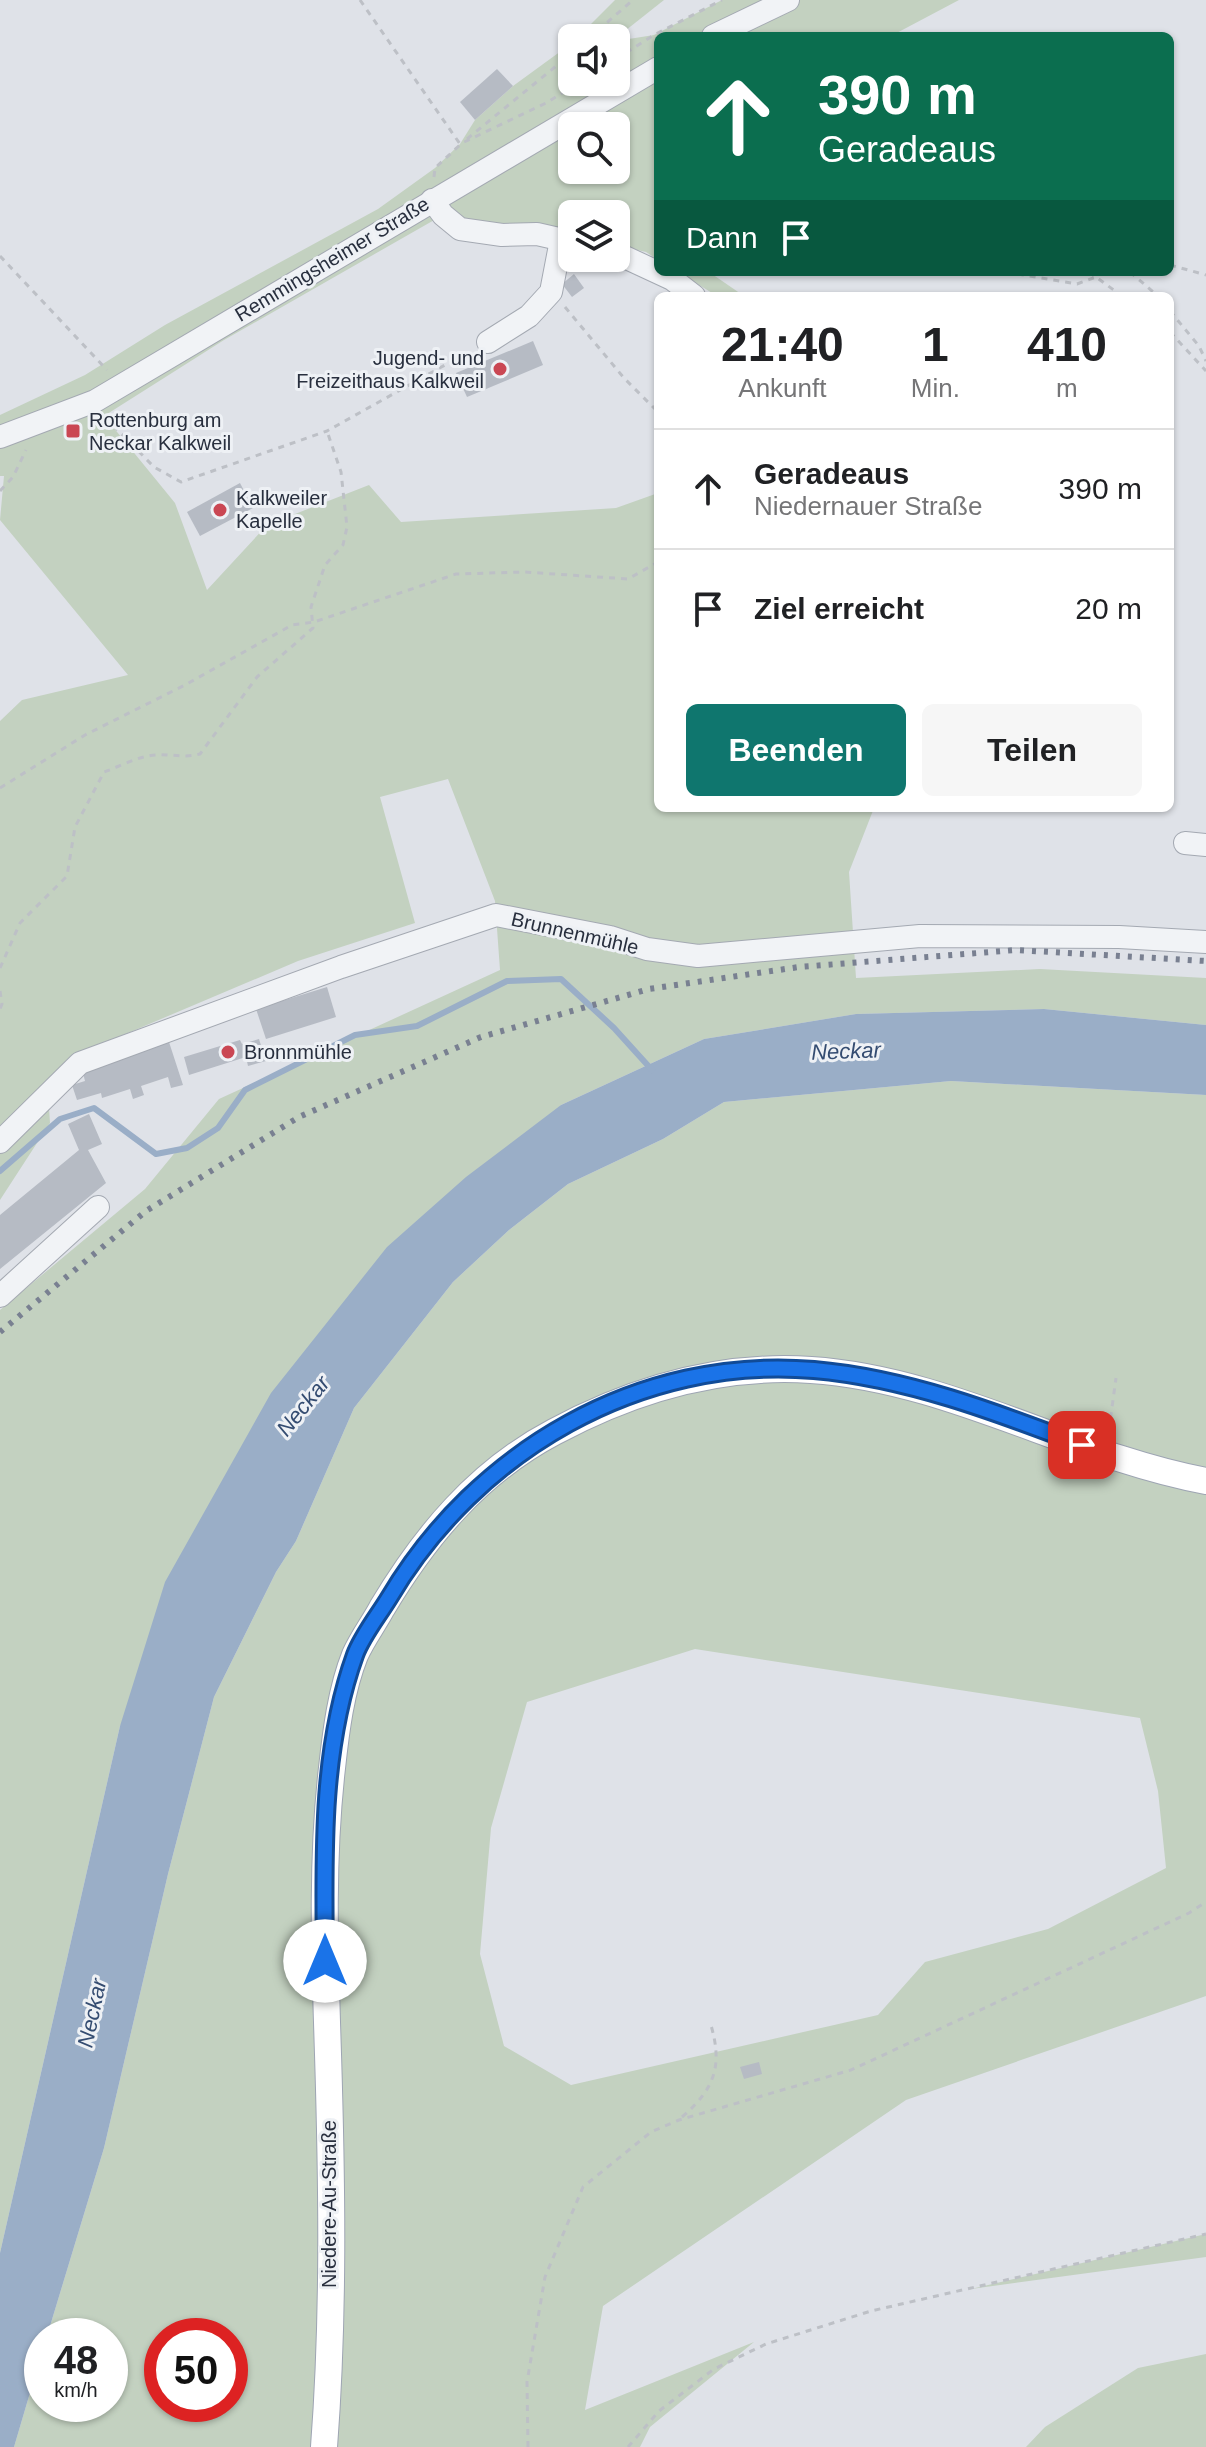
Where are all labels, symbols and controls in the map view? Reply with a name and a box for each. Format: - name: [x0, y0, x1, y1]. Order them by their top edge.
- map controls: [558, 24, 630, 272]
- button: sound: [558, 24, 630, 96]
- text: 390 m: [818, 63, 977, 126]
- icon: ahead: [686, 64, 790, 168]
- button: search: [558, 112, 630, 184]
- text: Geradeaus: [818, 129, 996, 170]
- street label: Remmingsheimer Straße: [231, 192, 433, 326]
- button: layers: [558, 200, 630, 272]
- icon: arrive: [774, 216, 818, 260]
- text: Dann: [686, 221, 758, 254]
- text: 21:40: [721, 318, 844, 371]
- text: 1: [922, 318, 949, 371]
- text: 410: [1027, 318, 1107, 371]
- place label: Jugend- und Freizeithaus Kalkweil: [296, 347, 484, 392]
- marker: Jugend- und Freizeithaus Kalkweil: [491, 360, 509, 378]
- text: Ankunft: [738, 373, 826, 403]
- text: Min.: [911, 373, 960, 403]
- text: m: [1056, 373, 1078, 403]
- place label: Rottenburg am Neckar Kalkweil: [89, 409, 231, 454]
- marker: Rottenburg am Neckar Kalkweil: [64, 422, 82, 440]
- text: Geradeaus: [754, 457, 909, 490]
- icon: ahead: [686, 467, 730, 511]
- text: 390 m: [1059, 472, 1142, 505]
- place label: Kalkweiler Kapelle: [236, 487, 327, 532]
- text: Niedernauer Straße: [754, 491, 982, 521]
- marker: Kalkweiler Kapelle: [211, 501, 229, 519]
- icon: arrive: [686, 587, 730, 631]
- text: Ziel erreicht: [754, 592, 924, 625]
- text: 20 m: [1075, 592, 1142, 625]
- button: Beenden: [686, 704, 906, 796]
- button: Teilen: [922, 704, 1142, 796]
- street label: Brunnenmühle: [509, 908, 641, 958]
- water label: Neckar: [811, 1037, 883, 1065]
- place label: Bronnmühle: [244, 1041, 352, 1063]
- marker: Bronnmühle: [219, 1043, 237, 1061]
- water label: Neckar: [271, 1370, 336, 1441]
- pin: [1048, 1411, 1116, 1479]
- icon: arrive: [1060, 1423, 1104, 1467]
- position arrow: [283, 1919, 367, 2003]
- water label: Neckar: [73, 1975, 112, 2050]
- street label: Niedere-Au-Straße: [318, 2120, 340, 2288]
- speed limit sign: 50: [144, 2318, 248, 2422]
- text: 48: [54, 2338, 98, 2382]
- text: km/h: [54, 2379, 98, 2401]

